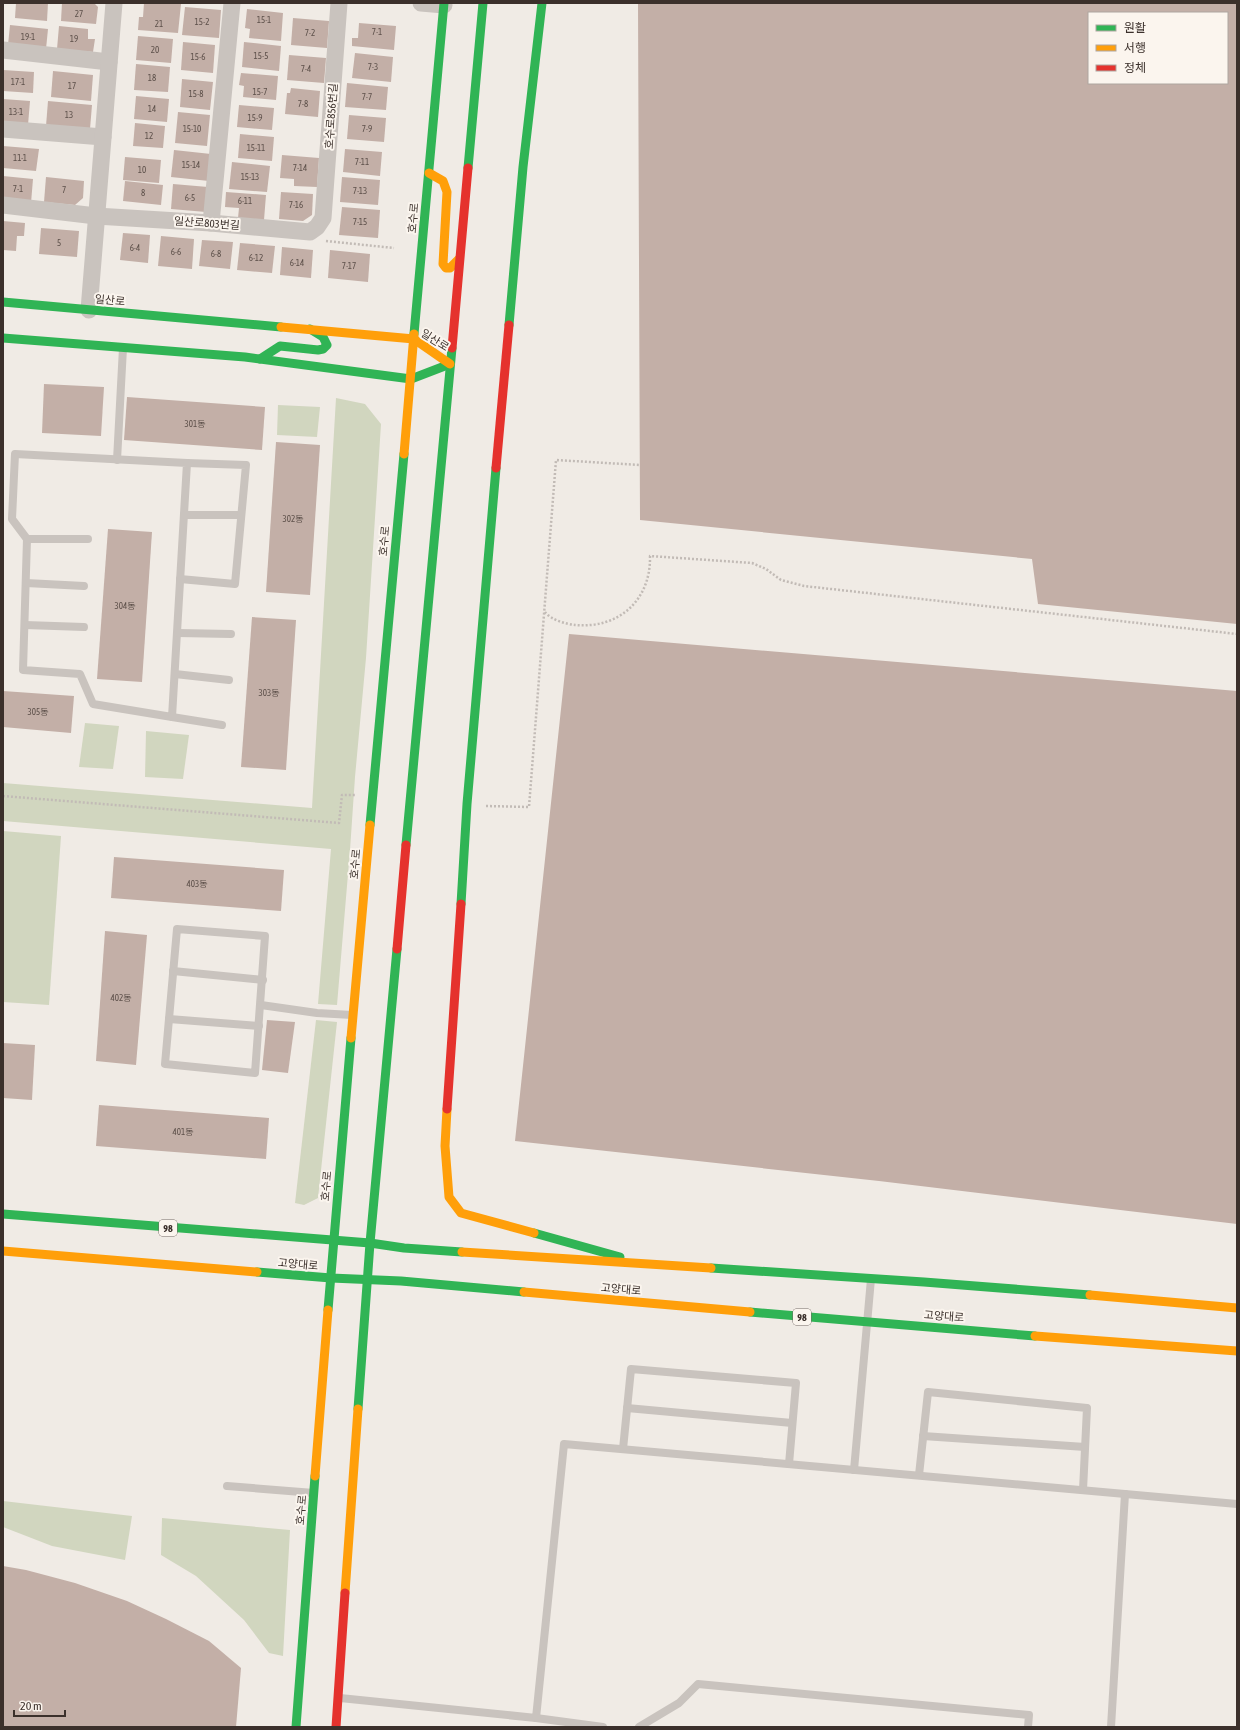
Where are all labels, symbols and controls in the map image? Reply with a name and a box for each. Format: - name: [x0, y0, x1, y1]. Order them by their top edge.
- house number: 27: [75, 9, 83, 19]
- legend: [1088, 12, 1228, 84]
- house number: 15-1: [257, 15, 271, 25]
- house number: 15-2: [195, 17, 209, 27]
- house number: 21: [155, 19, 163, 29]
- text: 원활: [1124, 21, 1146, 35]
- house number: 7-1: [372, 27, 382, 37]
- house number: 7-2: [305, 28, 315, 38]
- house number: 19-1: [21, 32, 35, 42]
- house number: 19: [70, 34, 78, 44]
- text: 서행: [1124, 41, 1146, 55]
- house number: 20: [151, 45, 159, 55]
- house number: 15-5: [254, 51, 268, 61]
- house number: 15-6: [191, 52, 205, 62]
- text: 정체: [1124, 61, 1146, 75]
- house number: 7-3: [368, 62, 378, 72]
- house number: 7-4: [301, 64, 311, 74]
- house number: 18: [148, 73, 156, 83]
- house number: 17-1: [11, 77, 25, 87]
- house number: 17: [68, 81, 76, 91]
- street label: 호수로856번길: [323, 83, 339, 149]
- house number: 15-7: [253, 87, 267, 97]
- house number: 15-8: [189, 89, 203, 99]
- house number: 7-7: [362, 92, 372, 102]
- house number: 7-8: [298, 99, 308, 109]
- house number: 14: [148, 104, 156, 114]
- house number: 13-1: [9, 107, 23, 117]
- house number: 13: [65, 110, 73, 120]
- house number: 15-9: [248, 113, 262, 123]
- house number: 15-10: [183, 124, 201, 134]
- house number: 7-9: [362, 124, 372, 134]
- house number: 12: [145, 131, 153, 141]
- house number: 15-11: [247, 143, 265, 153]
- house number: 11-1: [13, 153, 27, 163]
- house number: 7-11: [355, 157, 369, 167]
- house number: 15-14: [182, 160, 200, 170]
- house number: 7-14: [293, 163, 307, 173]
- house number: 10: [138, 165, 146, 175]
- house number: 15-13: [241, 172, 259, 182]
- house number: 7-1: [13, 184, 23, 194]
- house number: 7: [62, 185, 66, 195]
- house number: 7-13: [353, 186, 367, 196]
- house number: 8: [141, 188, 145, 198]
- house number: 6-5: [185, 193, 195, 203]
- house number: 6-11: [238, 196, 252, 206]
- house number: 7-16: [289, 200, 303, 210]
- street label: 호수로: [406, 202, 420, 234]
- street label: 일산로803번길: [174, 215, 240, 231]
- house number: 7-15: [353, 217, 367, 227]
- house number: 5: [57, 238, 61, 248]
- house number: 6-4: [130, 243, 140, 253]
- house number: 6-6: [171, 247, 181, 257]
- house number: 6-8: [211, 249, 221, 259]
- house number: 6-12: [249, 253, 263, 263]
- house number: 6-14: [290, 258, 304, 268]
- house number: 7-17: [342, 261, 356, 271]
- street label: 일산로: [94, 293, 126, 307]
- street label: 일산로: [419, 327, 451, 353]
- house number: 301동: [185, 419, 205, 429]
- house number: 302동: [283, 514, 303, 524]
- street label: 호수로: [377, 525, 391, 557]
- house number: 304동: [115, 601, 135, 611]
- house number: 303동: [259, 688, 279, 698]
- house number: 305동: [28, 707, 48, 717]
- street label: 호수로: [348, 848, 362, 880]
- house number: 403동: [187, 879, 207, 889]
- house number: 402동: [111, 993, 131, 1003]
- house number: 401동: [173, 1127, 193, 1137]
- street label: 호수로: [319, 1170, 333, 1202]
- road number: 98: [159, 1220, 177, 1236]
- street label: 고양대로: [277, 1256, 319, 1272]
- street label: 고양대로: [600, 1281, 642, 1297]
- road number: 98: [793, 1309, 811, 1325]
- street label: 고양대로: [923, 1309, 965, 1323]
- street label: 호수로: [294, 1494, 308, 1526]
- scale bar: [14, 1692, 65, 1718]
- text: 20 m: [20, 1699, 42, 1713]

